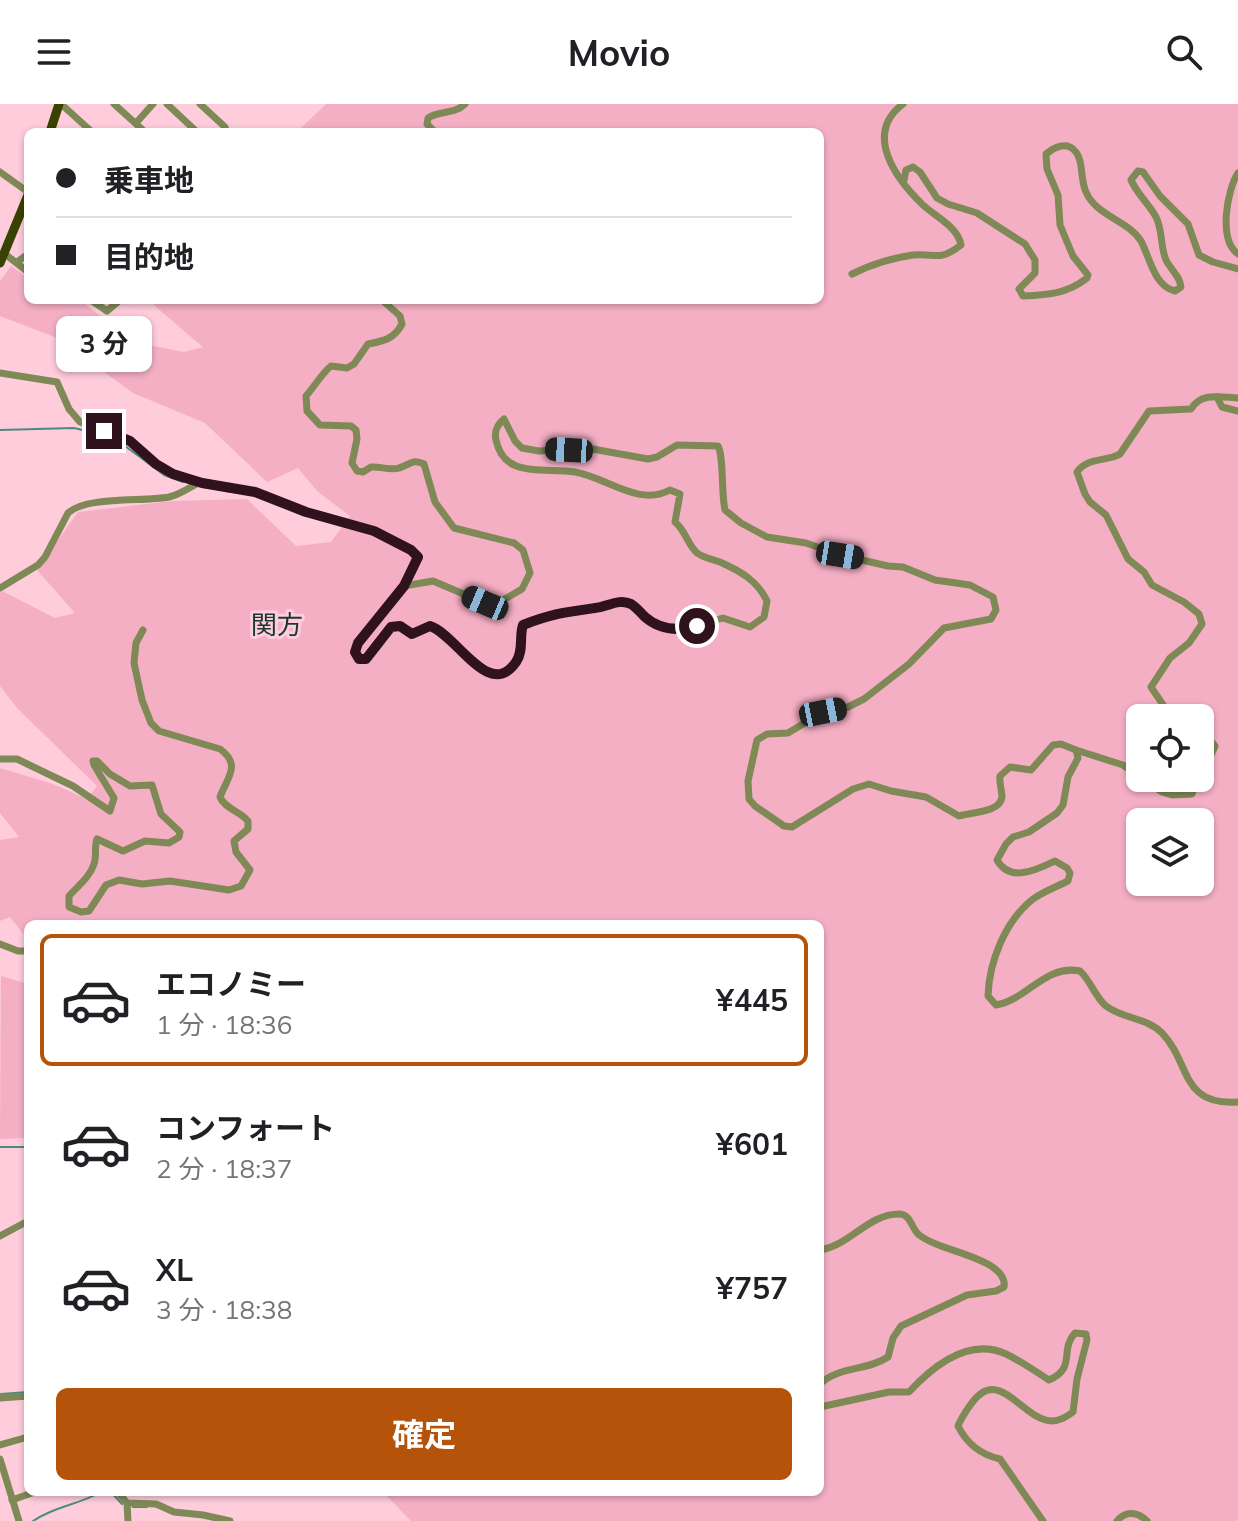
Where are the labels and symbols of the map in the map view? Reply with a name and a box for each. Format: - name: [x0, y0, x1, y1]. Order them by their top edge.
- callout: 3 分: [56, 315, 152, 371]
- route end: [86, 413, 122, 449]
- car: [544, 437, 594, 463]
- car: [814, 539, 866, 571]
- car: [458, 583, 512, 623]
- district label: 関方: [251, 608, 303, 641]
- route start: [679, 608, 715, 644]
- car: [797, 696, 849, 728]

